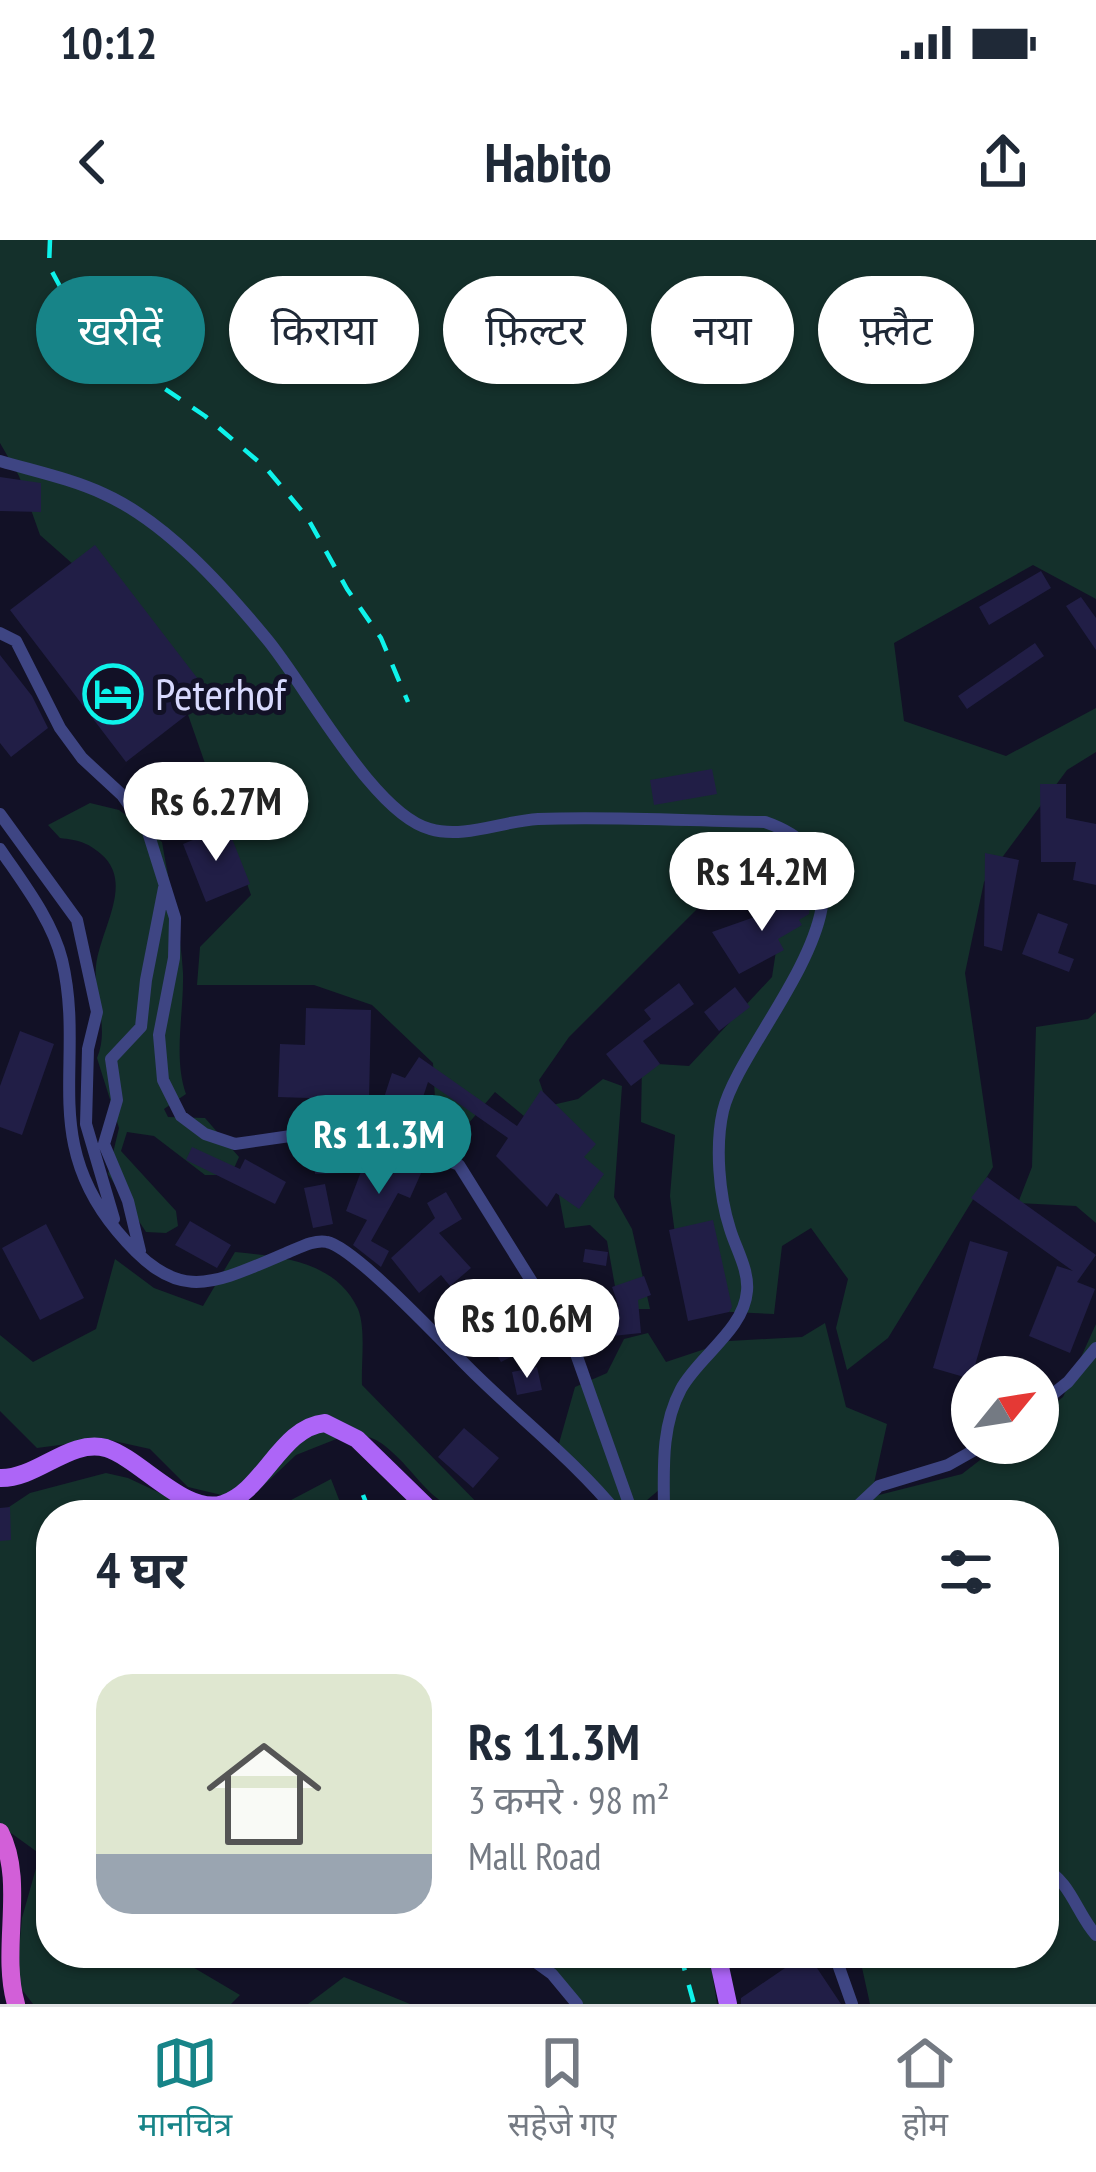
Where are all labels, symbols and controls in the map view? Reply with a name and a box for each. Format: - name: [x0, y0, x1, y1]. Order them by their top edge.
- text: 10:12: [60, 13, 157, 71]
- text: Habito: [485, 127, 611, 197]
- icon: back: [60, 129, 126, 195]
- icon: share: [970, 129, 1036, 195]
- chip: खरीदें: [36, 276, 205, 384]
- chip: किराया: [229, 276, 419, 384]
- chip: फ़िल्टर: [443, 276, 627, 384]
- chip: नया: [651, 276, 794, 384]
- chip: फ़्लैट: [818, 276, 974, 384]
- hotel icon: Peterhof: [82, 663, 144, 725]
- place label: Peterhof: [155, 664, 287, 722]
- pin: Rs 6.27M: [92, 762, 340, 864]
- text: Rs 6.27M: [150, 775, 282, 826]
- pin: Rs 14.2M: [638, 832, 886, 934]
- text: Rs 14.2M: [696, 845, 828, 896]
- pin: Rs 11.3M: [255, 1095, 503, 1197]
- text: Rs 11.3M: [313, 1108, 445, 1159]
- pin: Rs 10.6M: [403, 1279, 651, 1381]
- text: Rs 10.6M: [461, 1292, 593, 1343]
- north arrow: [951, 1356, 1059, 1464]
- map controls: [951, 1356, 1059, 1464]
- text: 4 घर: [96, 1536, 186, 1602]
- icon: filters: [933, 1539, 999, 1605]
- text: Rs 11.3M: [468, 1708, 640, 1774]
- icon: home: [192, 1722, 336, 1866]
- text: 3 कमरे · 98 m²: [468, 1774, 670, 1825]
- text: Mall Road: [468, 1830, 601, 1881]
- tab: मानचित्र: [138, 2030, 232, 2149]
- tab: सहेजे गए: [508, 2030, 616, 2149]
- tab: होम: [892, 2030, 958, 2149]

